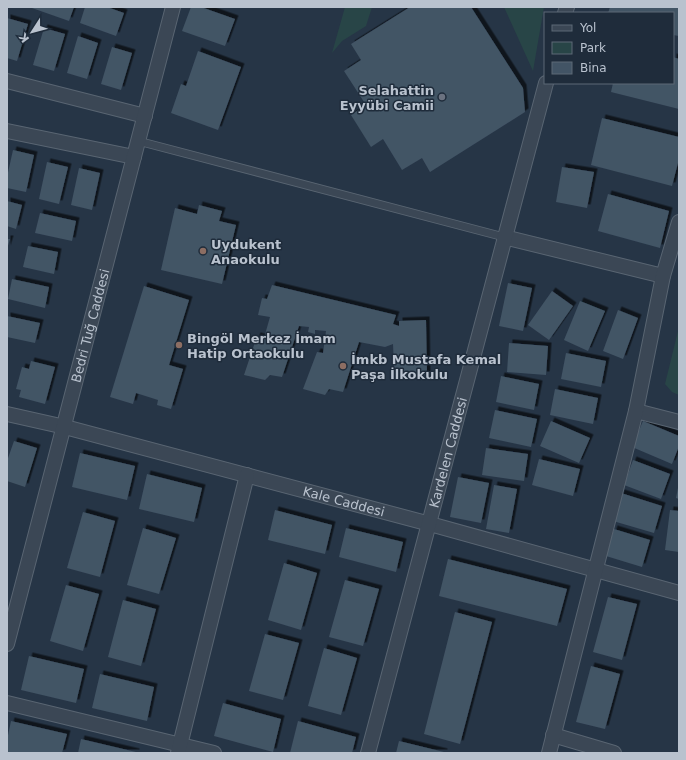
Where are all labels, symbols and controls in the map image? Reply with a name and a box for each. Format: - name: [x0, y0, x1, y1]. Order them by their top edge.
- north arrow: [12, 12, 52, 52]
- legend: [544, 12, 674, 84]
- text: Yol: [579, 21, 596, 35]
- text: K: [16, 30, 32, 45]
- text: Park: [580, 41, 606, 55]
- text: Bina: [580, 61, 607, 75]
- place label: Selahattin Eyyübi Camii: [340, 83, 434, 113]
- marker: Selahattin Eyyübi Camii: [437, 92, 447, 102]
- place label: Uydukent Anaokulu: [211, 237, 281, 267]
- marker: Uydukent Anaokulu: [198, 246, 208, 256]
- street label: Bedri Tuğ Caddesi: [68, 267, 112, 384]
- place label: Bingöl Merkez İmam Hatip Ortaokulu: [187, 331, 336, 361]
- marker: Bingöl Merkez İmam Hatip Ortaokulu: [174, 340, 184, 350]
- place label: İmkb Mustafa Kemal Paşa İlkokulu: [351, 352, 501, 382]
- marker: İmkb Mustafa Kemal Paşa İlkokulu: [338, 361, 348, 371]
- street label: Kardelen Caddesi: [426, 396, 470, 509]
- street label: Kale Caddesi: [301, 483, 386, 519]

